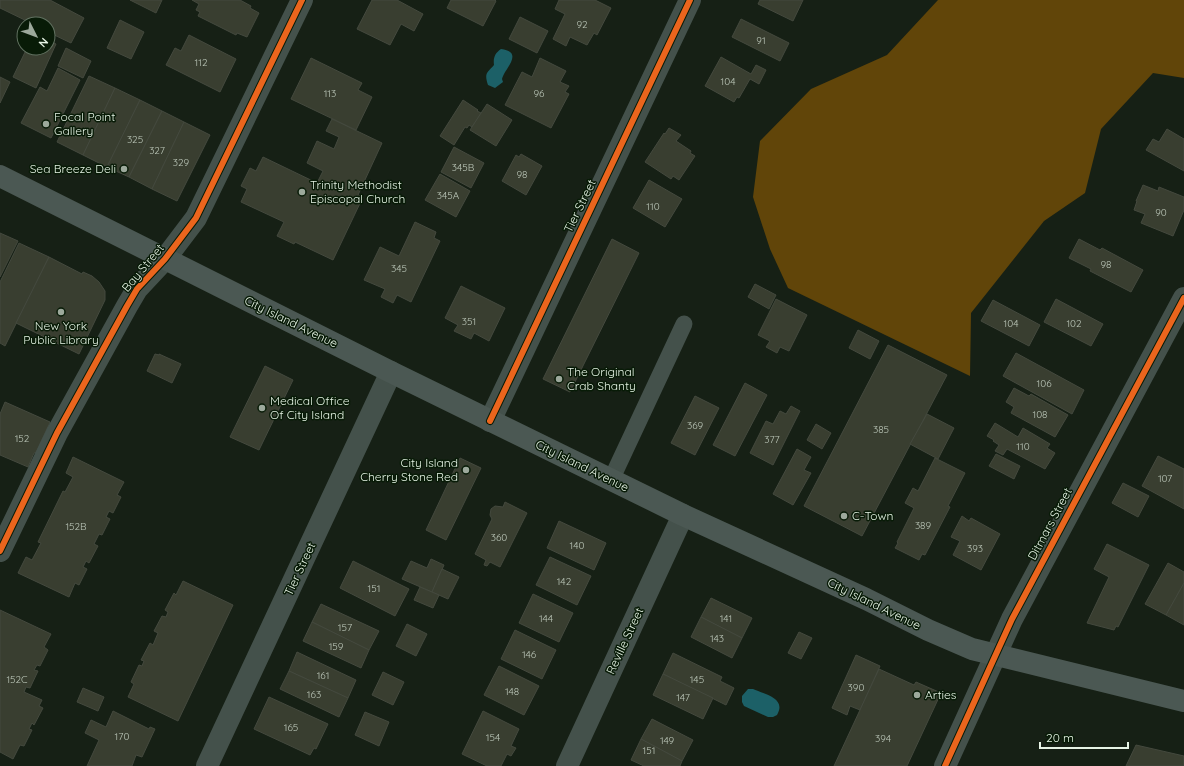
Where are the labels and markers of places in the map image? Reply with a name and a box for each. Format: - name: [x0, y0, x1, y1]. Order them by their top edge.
- place label: Focal Point Gallery: [54, 109, 115, 138]
- marker: Focal Point Gallery: [41, 119, 51, 129]
- place label: Sea Breeze Deli: [30, 161, 116, 176]
- marker: Sea Breeze Deli: [119, 164, 129, 174]
- place label: Trinity Methodist Episcopal Church: [310, 177, 405, 206]
- marker: Trinity Methodist Episcopal Church: [297, 187, 307, 197]
- marker: New York Public Library: [56, 307, 66, 317]
- place label: New York Public Library: [23, 318, 99, 347]
- place label: The Original Crab Shanty: [567, 364, 636, 393]
- marker: The Original Crab Shanty: [554, 374, 564, 384]
- place label: Medical Office Of City Island: [270, 393, 350, 422]
- marker: Medical Office Of City Island: [257, 403, 267, 413]
- place label: City Island Cherry Stone Red: [360, 455, 458, 484]
- marker: City Island Cherry Stone Red: [461, 465, 471, 475]
- place label: C-Town: [852, 508, 894, 523]
- marker: C-Town: [839, 511, 849, 521]
- place label: Arties: [925, 687, 957, 702]
- marker: Arties: [912, 690, 922, 700]

